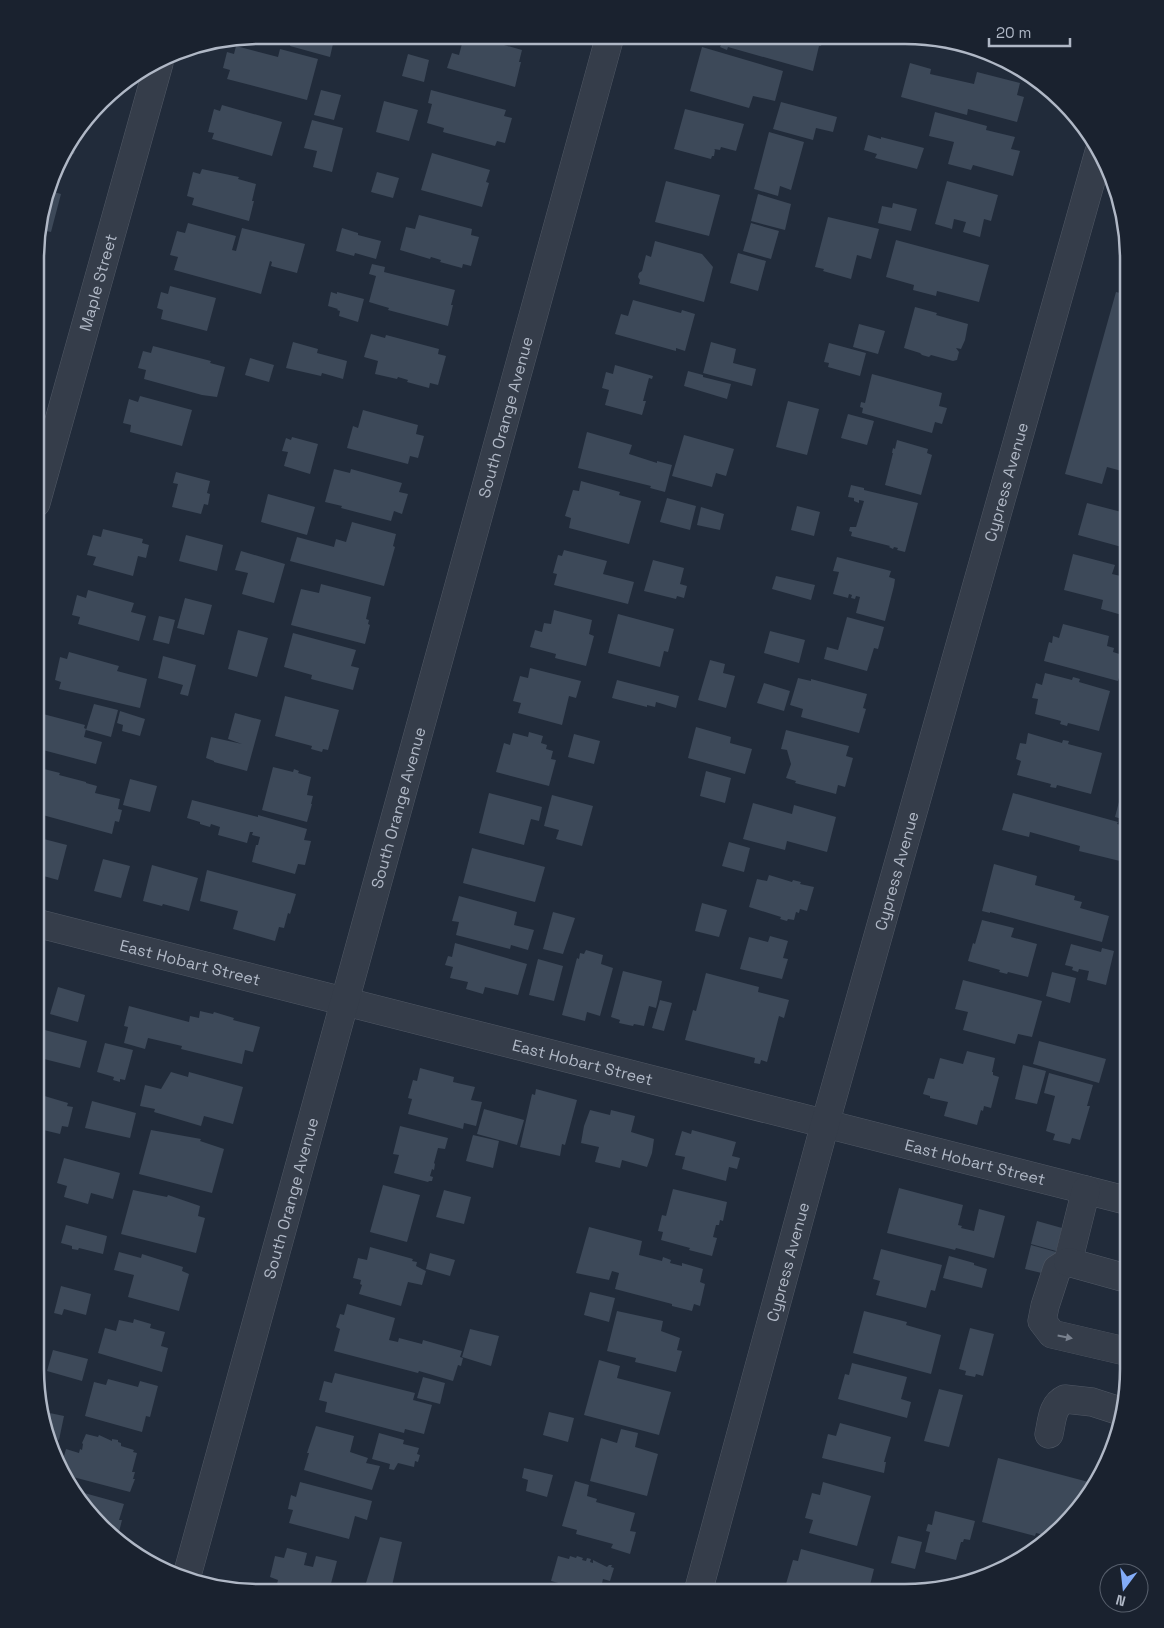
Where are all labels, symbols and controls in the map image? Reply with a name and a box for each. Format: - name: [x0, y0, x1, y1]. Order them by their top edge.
- scale bar: [989, 15, 1070, 47]
- text: 20 m: [996, 23, 1031, 42]
- street label: Maple Street: [74, 232, 121, 333]
- street label: South Orange Avenue: [473, 334, 537, 500]
- street label: Cypress Avenue: [979, 420, 1033, 544]
- street label: South Orange Avenue: [366, 725, 430, 891]
- street label: Cypress Avenue: [870, 809, 923, 933]
- street label: East Hobart Street: [118, 934, 263, 990]
- street label: East Hobart Street: [510, 1034, 655, 1090]
- street label: South Orange Avenue: [258, 1115, 323, 1281]
- street label: East Hobart Street: [903, 1134, 1048, 1190]
- street label: Cypress Avenue: [761, 1200, 814, 1324]
- one-way arrow: [1057, 1333, 1072, 1341]
- north arrow: [1099, 1563, 1149, 1613]
- text: N: [1114, 1591, 1128, 1610]

